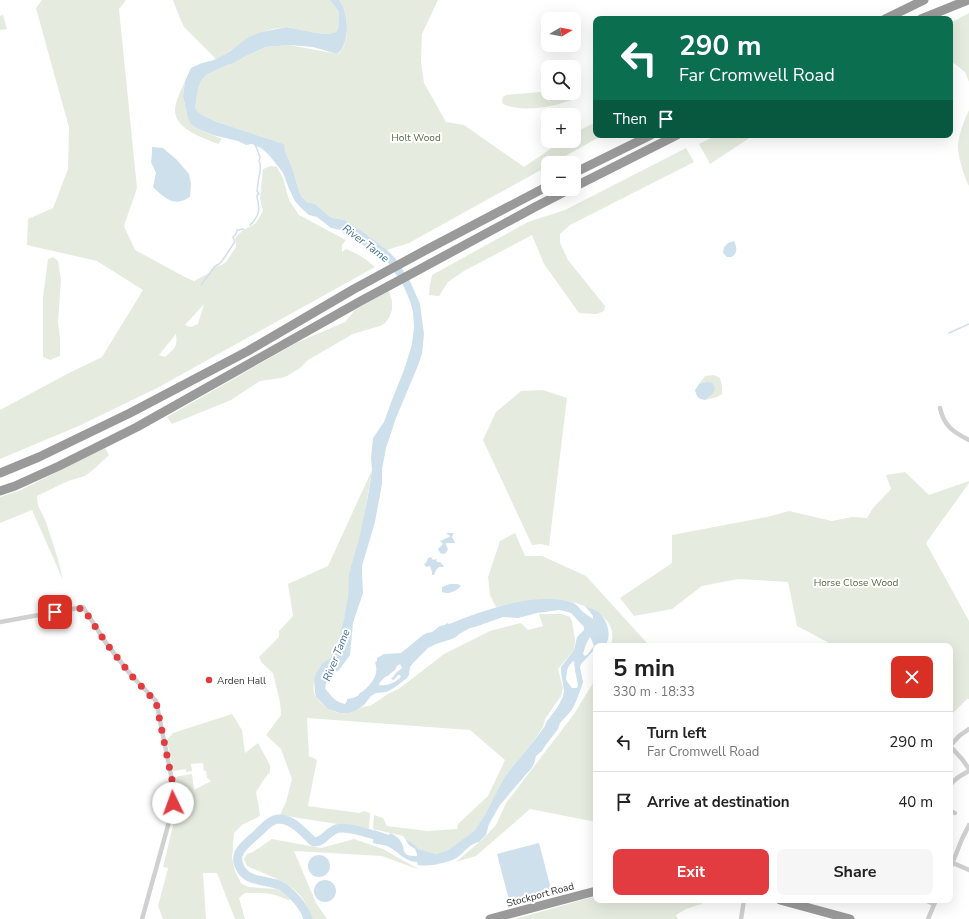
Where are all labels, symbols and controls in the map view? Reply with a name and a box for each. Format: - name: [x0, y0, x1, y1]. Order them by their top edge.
- north arrow: [541, 12, 581, 52]
- map controls: [541, 12, 581, 196]
- text: 290 m: [679, 27, 762, 65]
- icon: left: [613, 32, 665, 84]
- button: search: [541, 60, 581, 100]
- text: Far Cromwell Road: [679, 63, 835, 87]
- button: +: [541, 108, 581, 148]
- icon: arrive: [655, 108, 677, 130]
- text: Then: [613, 109, 647, 129]
- park label: Holt Wood: [391, 131, 441, 145]
- button: −: [541, 156, 581, 196]
- water label: River Tame: [339, 221, 392, 266]
- park label: Horse Close Wood: [814, 576, 898, 590]
- pin: [38, 595, 72, 629]
- icon: arrive: [44, 601, 66, 623]
- water label: River Tame: [319, 627, 354, 683]
- text: 5 min: [613, 652, 675, 684]
- button: close: [891, 656, 933, 698]
- place label: Arden Hall: [217, 674, 266, 688]
- marker: Arden Hall: [204, 675, 214, 685]
- text: 330 m · 18:33: [613, 683, 695, 701]
- text: Turn left: [647, 723, 706, 743]
- icon: left: [613, 731, 635, 753]
- text: 290 m: [889, 732, 933, 752]
- text: Far Cromwell Road: [647, 743, 759, 761]
- position arrow: [152, 782, 194, 824]
- icon: arrive: [613, 791, 635, 813]
- text: Arrive at destination: [647, 792, 790, 812]
- text: 40 m: [898, 792, 933, 812]
- button: Exit: [613, 849, 769, 895]
- button: Share: [777, 849, 933, 895]
- street label: Stockport Road: [505, 879, 576, 911]

